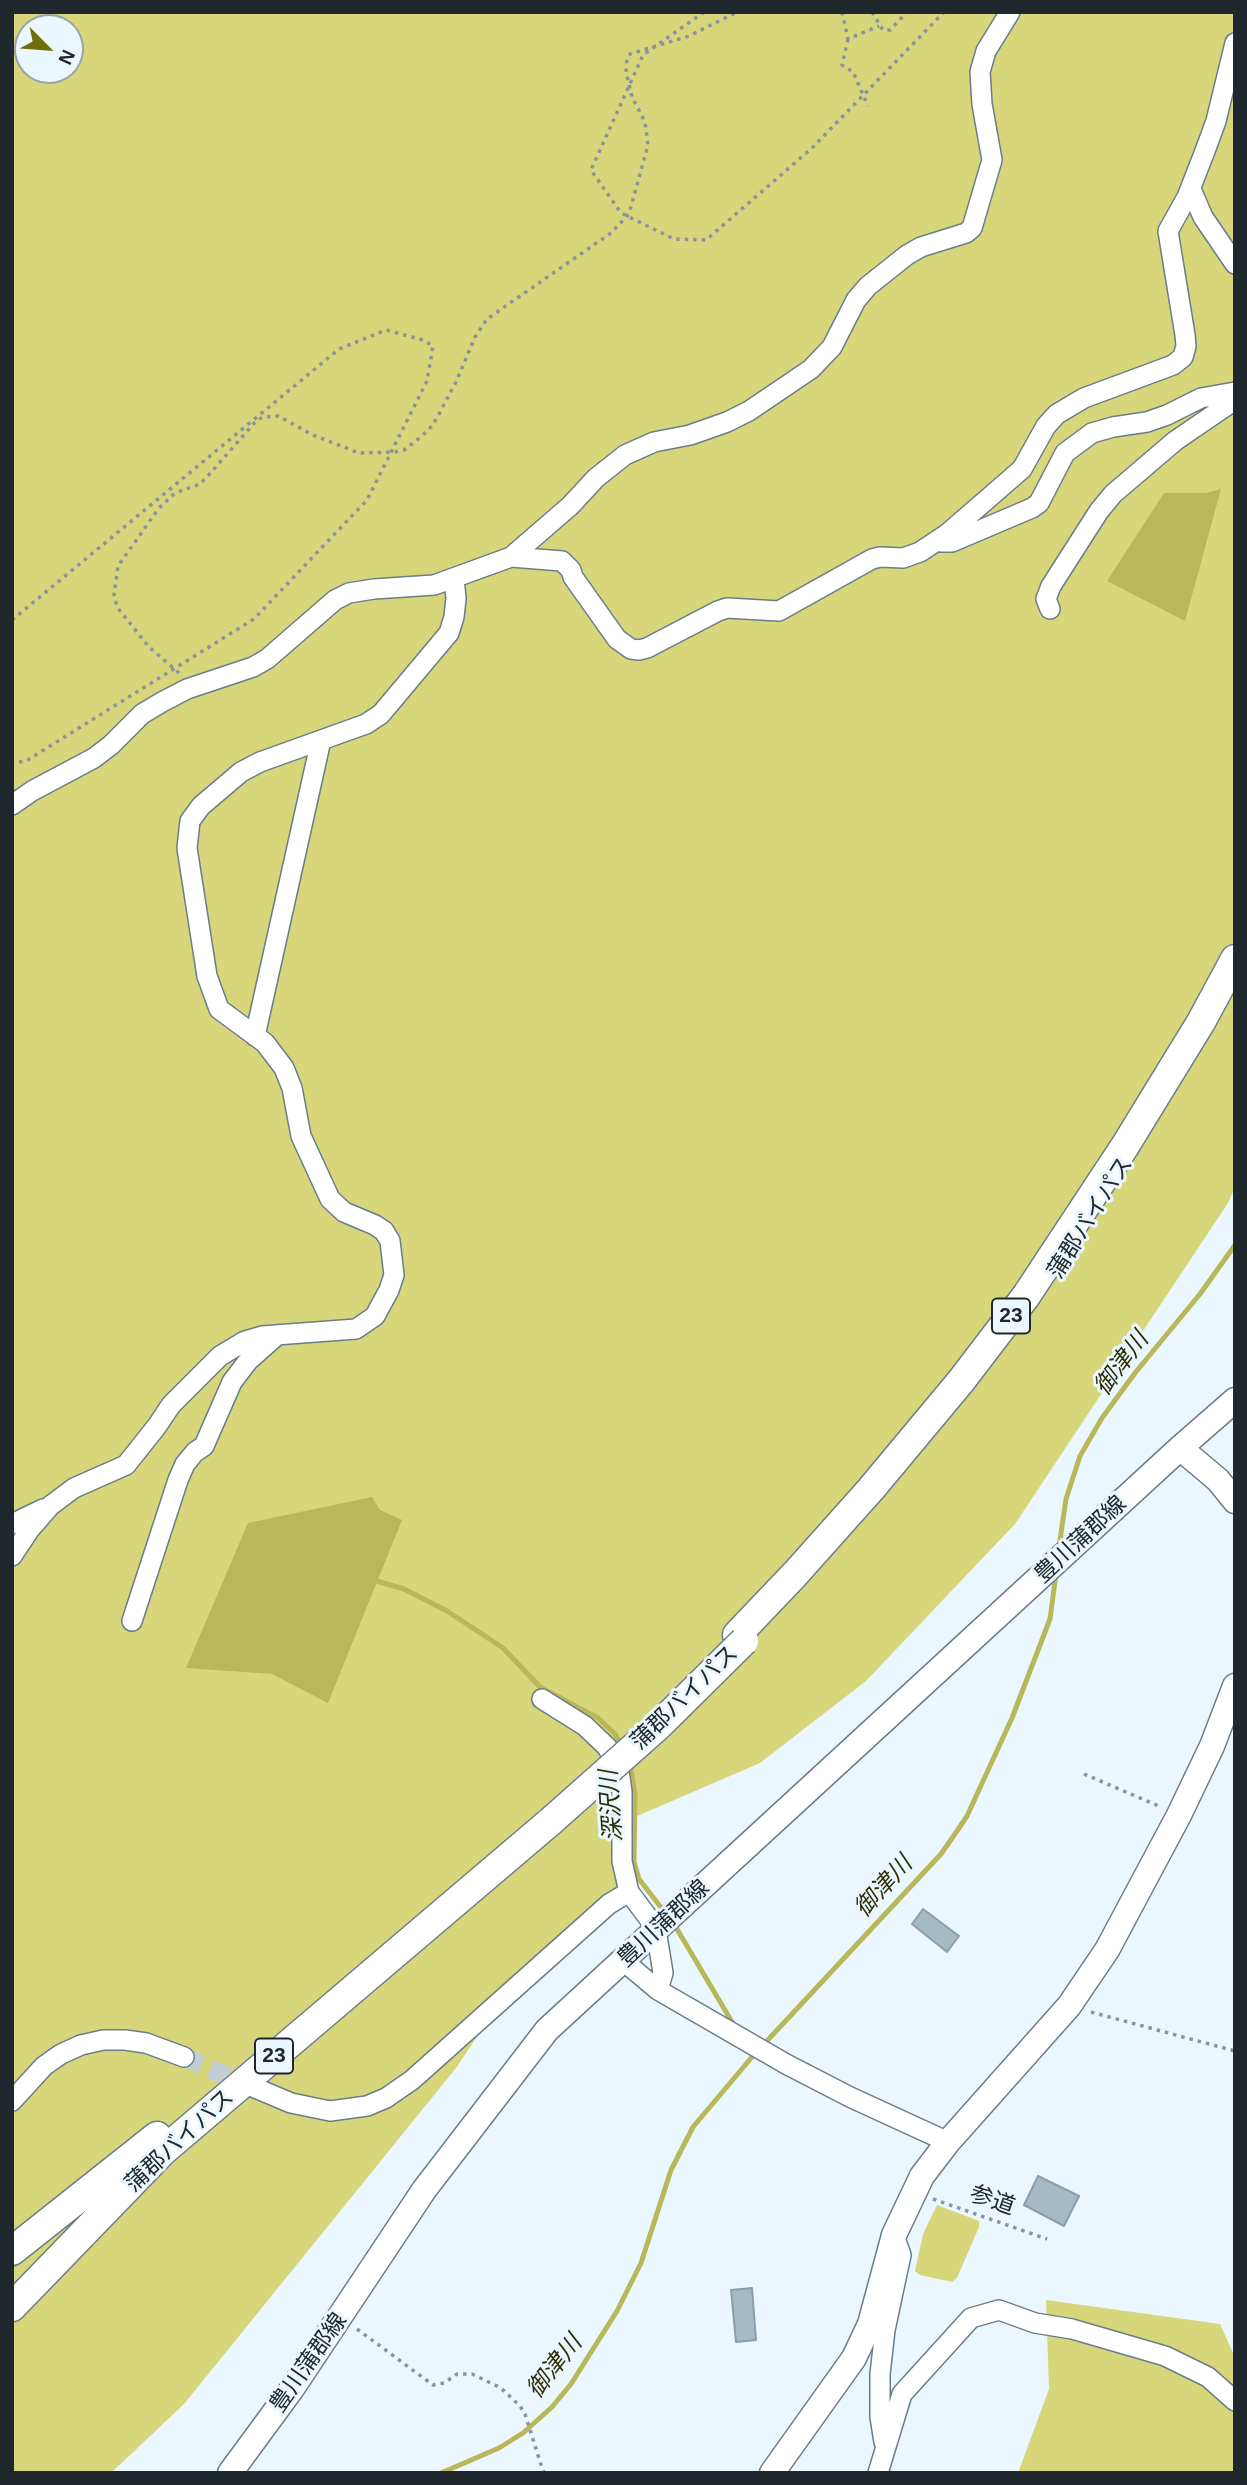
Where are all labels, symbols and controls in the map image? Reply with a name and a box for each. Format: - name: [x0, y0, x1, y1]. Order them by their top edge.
- north arrow: [14, 14, 84, 84]
- text: N: [54, 47, 79, 68]
- street label: 蒲郡バイパス: [1043, 1152, 1139, 1284]
- road number: 23: [992, 1298, 1030, 1334]
- water label: 御津川: [1089, 1327, 1155, 1401]
- street label: 豊川蒲郡線: [1030, 1491, 1132, 1589]
- street label: 蒲郡バイパス: [626, 1640, 744, 1756]
- water label: 深沢川: [595, 1769, 629, 1843]
- water label: 御津川: [849, 1851, 919, 1923]
- street label: 豊川蒲郡線: [613, 1875, 715, 1973]
- road number: 23: [255, 2038, 293, 2074]
- street label: 蒲郡バイパス: [120, 2084, 240, 2198]
- street label: 参道: [966, 2180, 1018, 2222]
- street label: 豊川蒲郡線: [265, 2308, 353, 2418]
- water label: 御津川: [521, 2330, 589, 2404]

